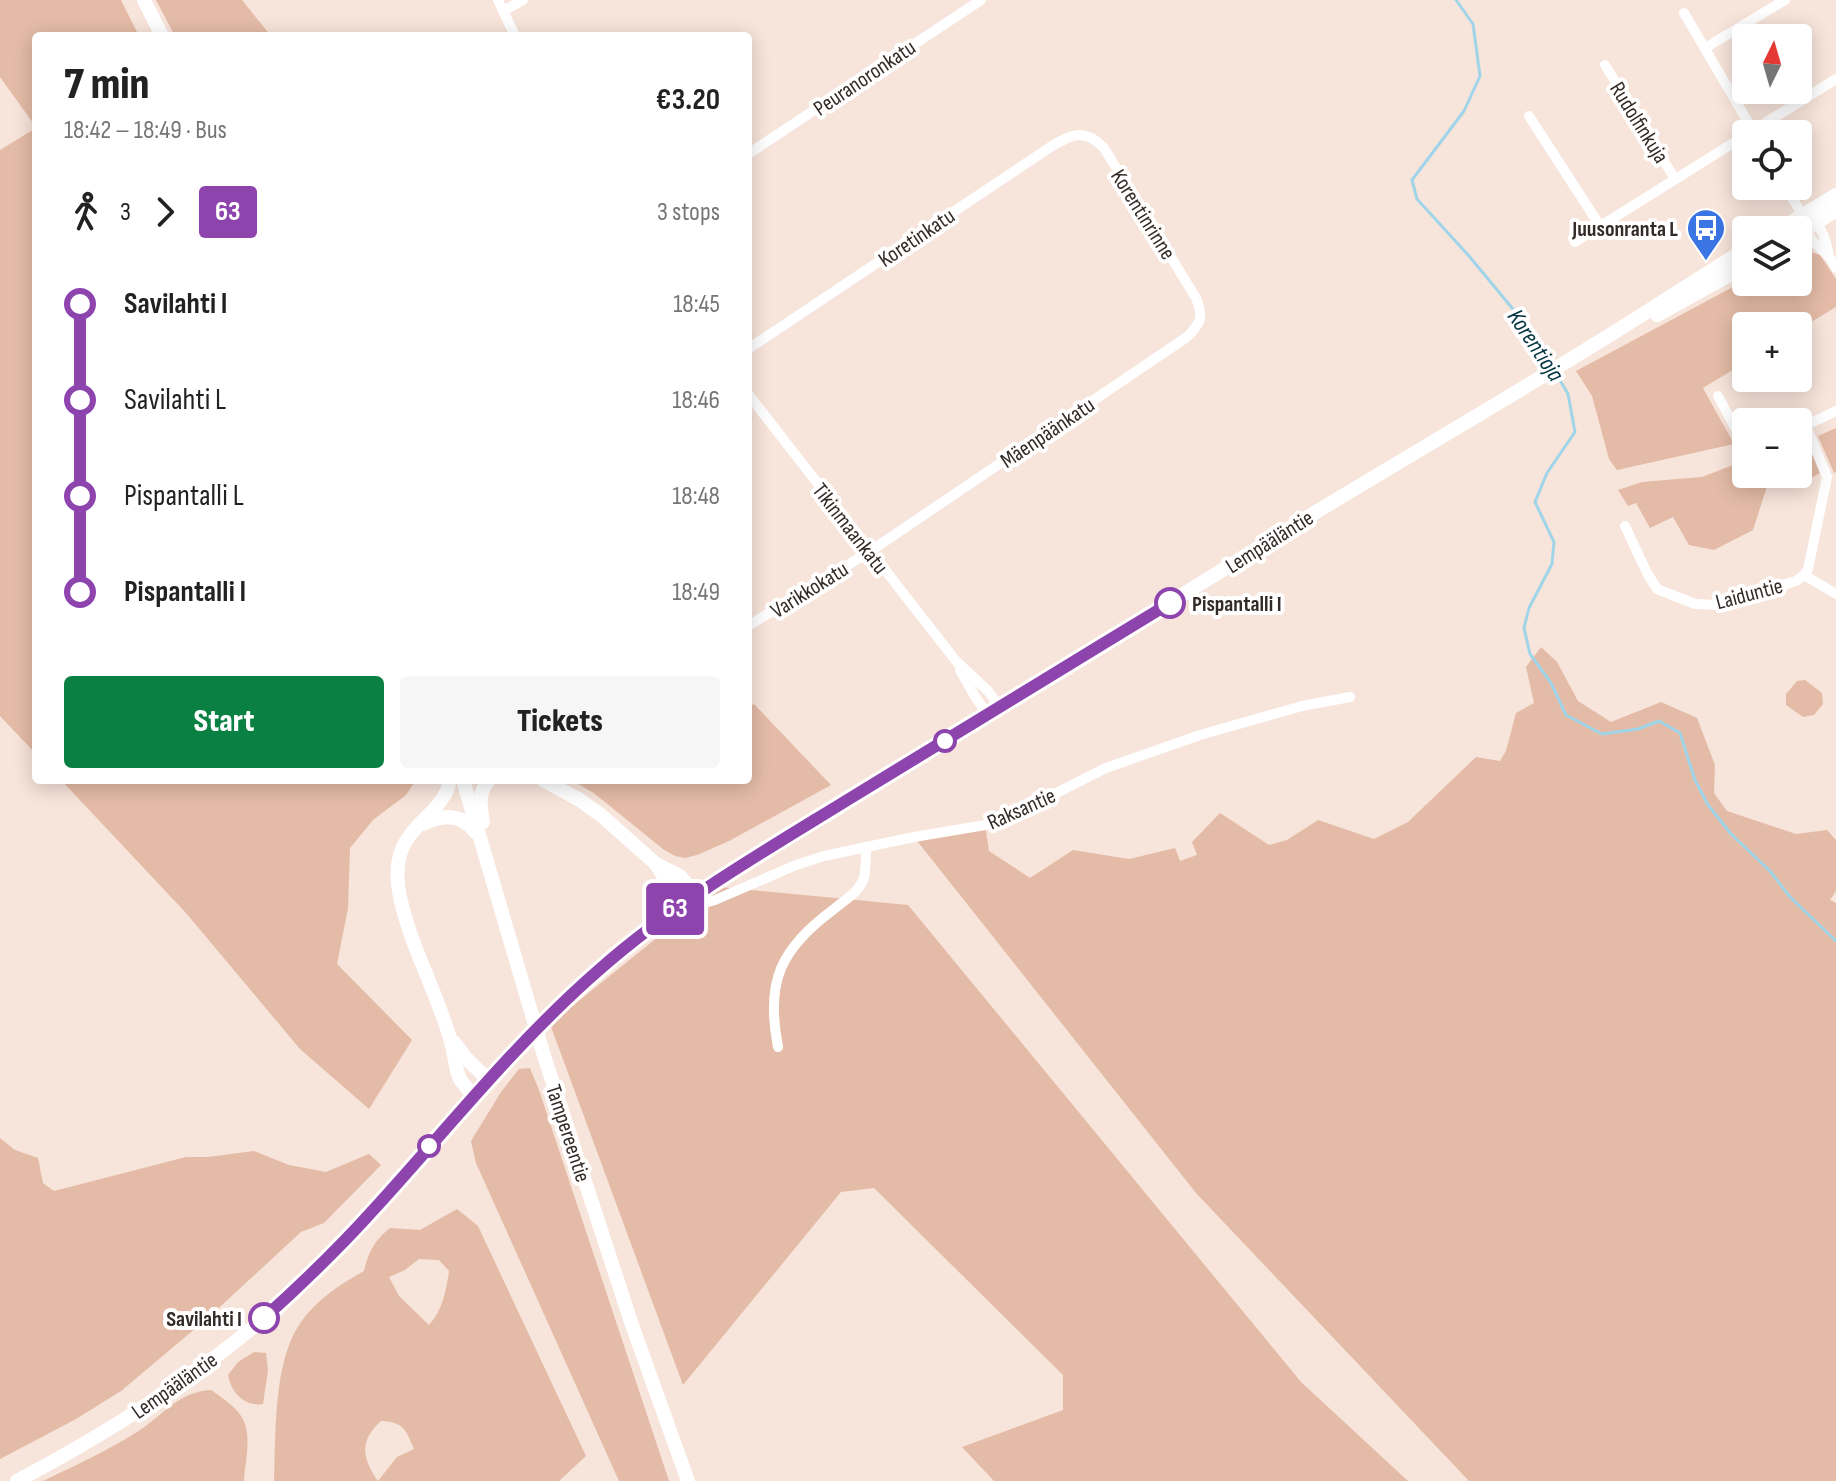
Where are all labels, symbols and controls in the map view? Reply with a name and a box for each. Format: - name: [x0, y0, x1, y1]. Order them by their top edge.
- north arrow: [1732, 24, 1812, 104]
- map controls: [1732, 24, 1812, 488]
- street label: Peuranoronkatu: [809, 34, 921, 122]
- text: 7 min: [64, 58, 150, 111]
- street label: Rudolfinkuja: [1603, 77, 1674, 168]
- text: €3.20: [656, 82, 720, 118]
- text: 18:42 – 18:49 · Bus: [64, 115, 227, 146]
- button: locate: [1732, 120, 1812, 200]
- street label: Korentinrinne: [1104, 165, 1181, 265]
- icon: walk: [64, 190, 108, 234]
- icon: forward: [143, 190, 187, 234]
- text: 63: [215, 195, 241, 228]
- text: 3: [120, 197, 131, 228]
- text: 3 stops: [657, 197, 720, 228]
- street label: Koretinkatu: [873, 203, 960, 274]
- bus stop icon: Juusonranta L: [1685, 207, 1727, 262]
- place label: Juusonranta L: [1571, 216, 1678, 243]
- button: layers: [1732, 216, 1812, 296]
- text: Savilahti I: [124, 286, 227, 322]
- text: 18:45: [673, 289, 720, 320]
- water label: Korentioja: [1501, 304, 1570, 387]
- button: +: [1732, 312, 1812, 392]
- text: Savilahti L: [124, 382, 226, 418]
- text: 18:46: [672, 385, 720, 416]
- street label: Mäenpäänkatu: [996, 392, 1100, 475]
- button: −: [1732, 408, 1812, 488]
- text: Pispantalli L: [124, 478, 244, 514]
- street label: Tikinmaankatu: [806, 478, 894, 580]
- text: 18:48: [672, 481, 720, 512]
- street label: Lempääläntie: [1221, 505, 1319, 580]
- street label: Varikkokatu: [766, 556, 854, 625]
- street label: Laiduntie: [1713, 573, 1786, 616]
- text: Pispantalli I: [124, 574, 246, 610]
- text: 18:49: [672, 577, 720, 608]
- marker: Pispantalli I: [1155, 588, 1185, 618]
- place label: Pispantalli I: [1192, 591, 1282, 618]
- button: Start: [64, 676, 384, 768]
- button: Tickets: [400, 676, 720, 768]
- unlabelled marker: [934, 730, 956, 752]
- street label: Raksantie: [983, 782, 1060, 836]
- line badge: 63: [639, 883, 711, 935]
- text: 63: [662, 892, 688, 925]
- street label: Tampereentie: [539, 1081, 596, 1186]
- unlabelled marker: [418, 1135, 440, 1157]
- marker: Savilahti I: [249, 1303, 279, 1333]
- place label: Savilahti I: [166, 1306, 242, 1333]
- street label: Lempääläntie: [127, 1347, 223, 1426]

